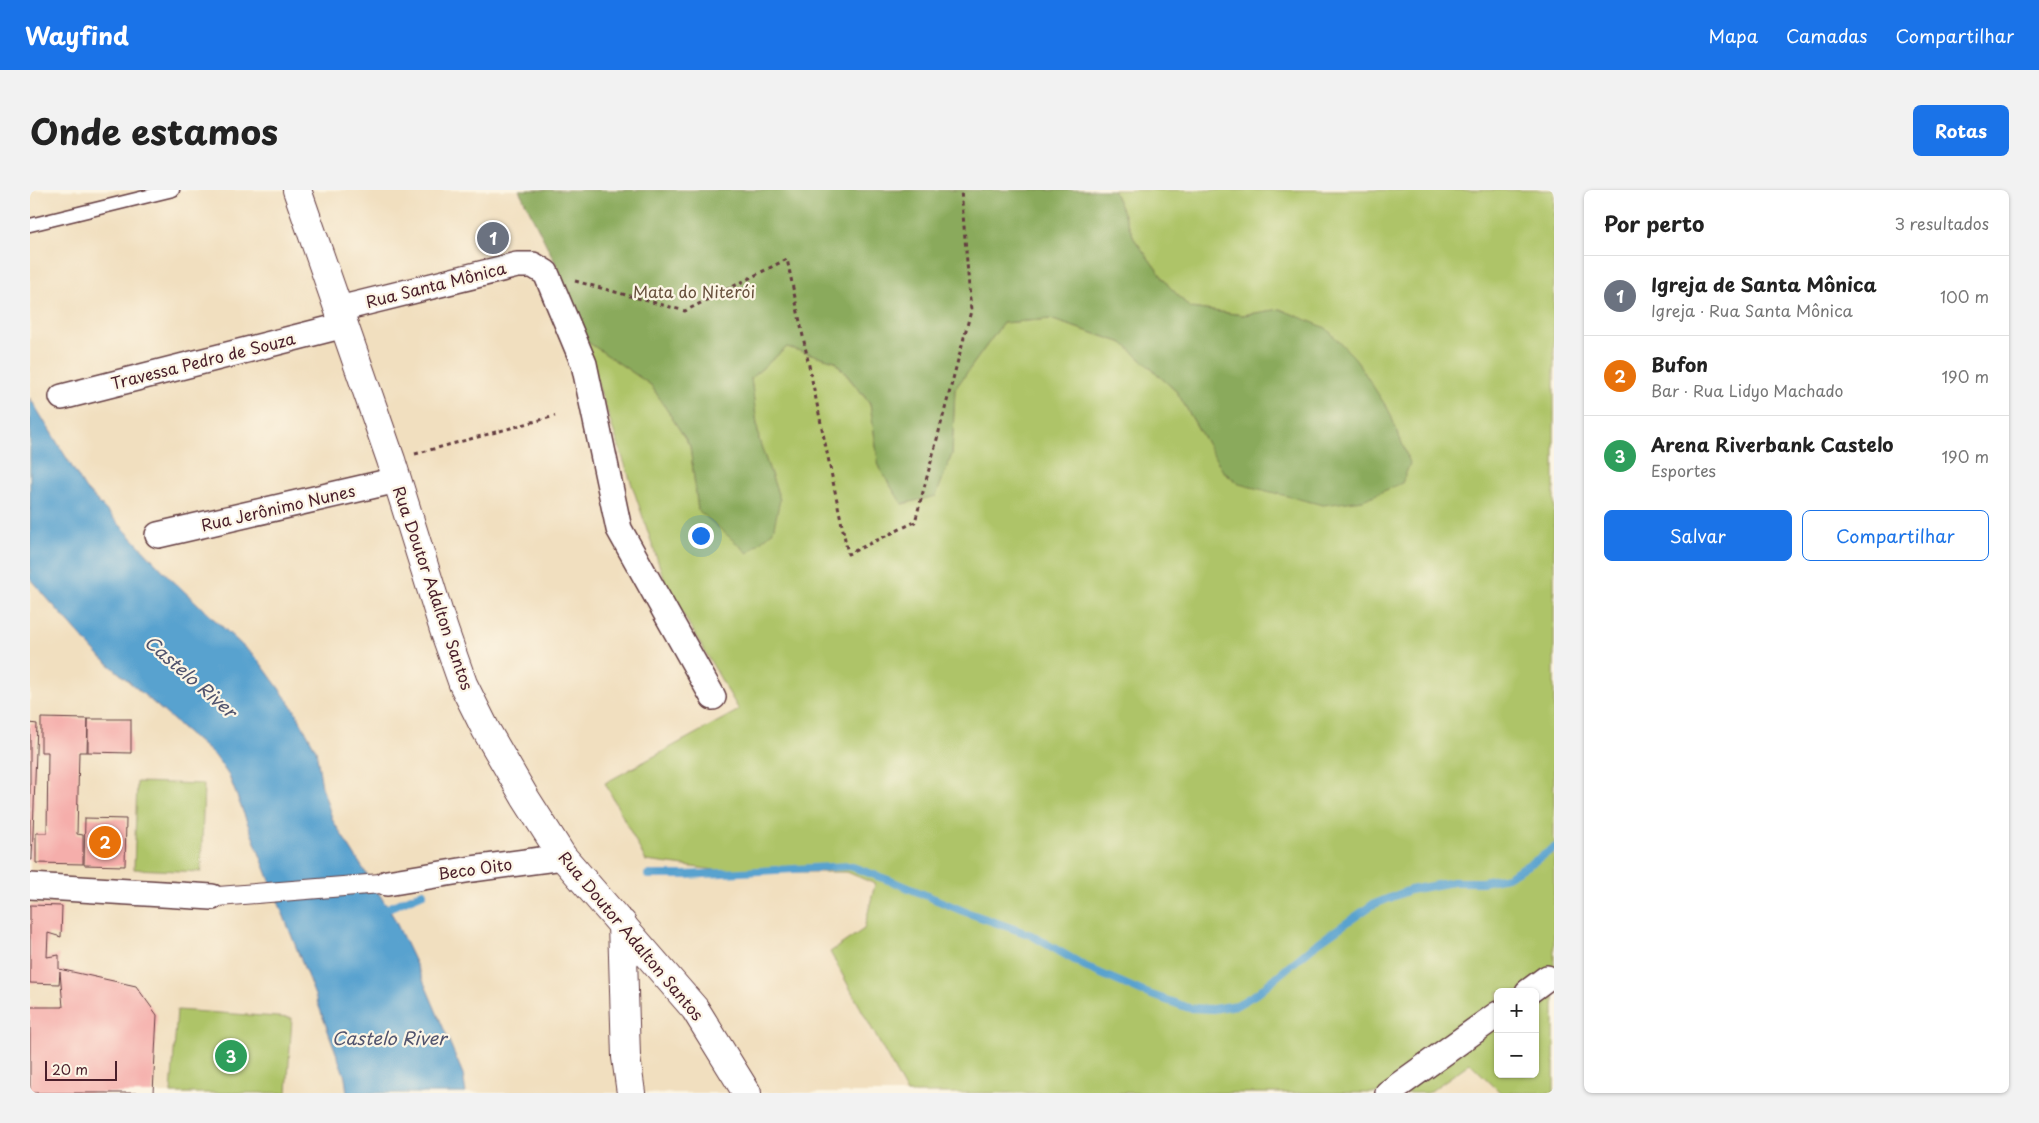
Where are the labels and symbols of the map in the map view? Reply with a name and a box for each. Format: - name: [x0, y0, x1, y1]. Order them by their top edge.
- pin: 1: [477, 219, 509, 257]
- street label: Rua Santa Mônica: [363, 255, 509, 313]
- park label: Mata do Niterói: [633, 279, 755, 303]
- street label: Travessa Pedro de Souza: [108, 325, 297, 395]
- street label: Rua Jerônimo Nunes: [198, 478, 357, 536]
- street label: Rua Doutor Adalton Santos: [388, 483, 480, 693]
- your location: [688, 523, 714, 549]
- water label: Castelo River: [139, 628, 245, 725]
- pin: 2: [89, 823, 121, 861]
- street label: Rua Doutor Adalton Santos: [554, 846, 710, 1025]
- street label: Beco Oito: [436, 851, 513, 885]
- water label: Castelo River: [332, 1024, 449, 1051]
- pin: 3: [215, 1037, 247, 1075]
- scale bar: [45, 1058, 118, 1081]

